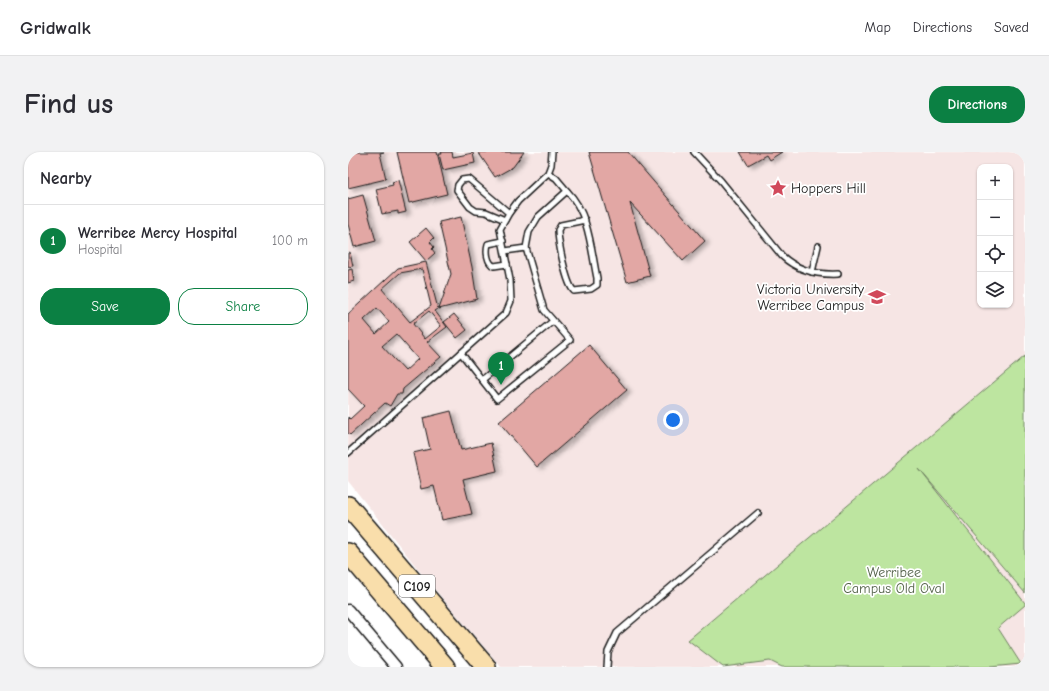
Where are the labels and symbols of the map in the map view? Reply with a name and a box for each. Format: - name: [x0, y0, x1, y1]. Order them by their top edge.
- place icon: Hoppers Hill: [768, 178, 788, 198]
- place label: Hoppers Hill: [791, 180, 866, 197]
- place label: Victoria University Werribee Campus: [757, 281, 865, 314]
- school or university icon: Victoria University Werribee Campus: [867, 287, 887, 307]
- pin: 1: [488, 352, 514, 385]
- your location: [663, 410, 683, 430]
- park label: Werribee Campus Old Oval: [843, 564, 945, 597]
- road number: C109: [399, 575, 435, 597]

